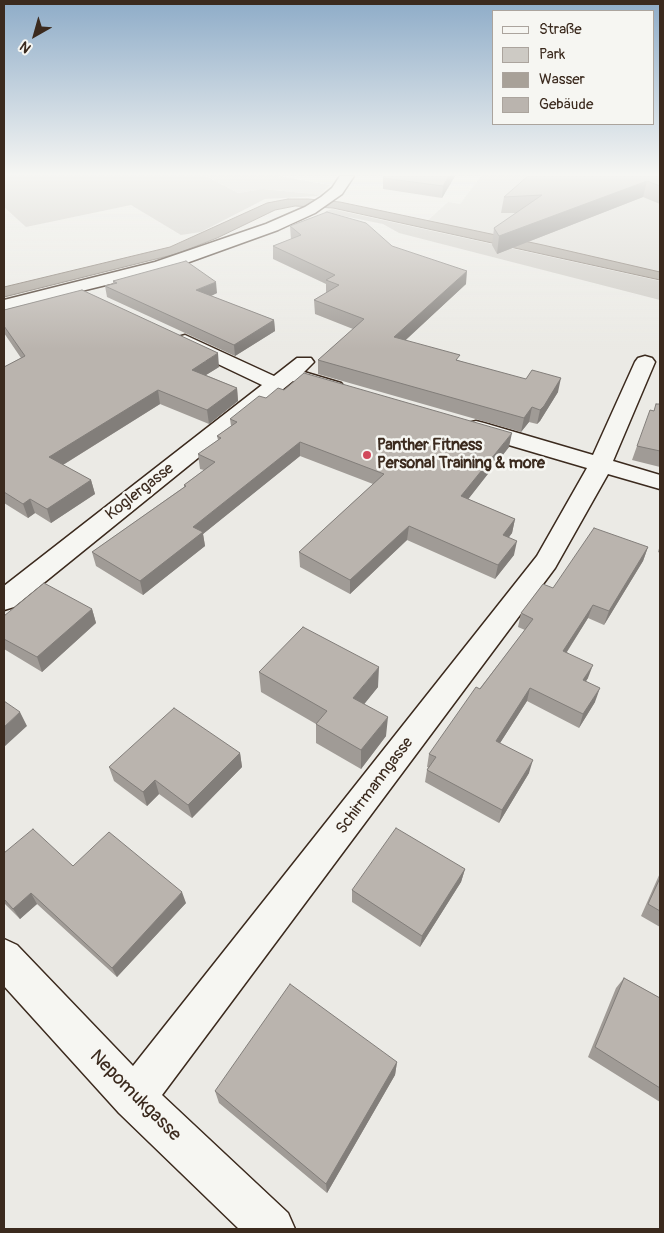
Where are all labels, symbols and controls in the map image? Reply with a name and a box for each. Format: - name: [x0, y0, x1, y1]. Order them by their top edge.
- north arrow: [10, 10, 60, 60]
- legend: [492, 10, 654, 125]
- text: Straße: [539, 20, 582, 39]
- text: N: [16, 38, 34, 57]
- text: Park: [539, 45, 565, 64]
- text: Wasser: [539, 70, 585, 89]
- text: Gebäude: [539, 95, 593, 114]
- place label: Panther Fitness Personal Training & more: [377, 436, 545, 474]
- marker: Panther Fitness Personal Training & more: [361, 449, 373, 461]
- street label: Koglergasse: [102, 459, 178, 525]
- street label: Schirrmanngasse: [332, 734, 418, 838]
- street label: Nepomukgasse: [85, 1046, 185, 1146]

